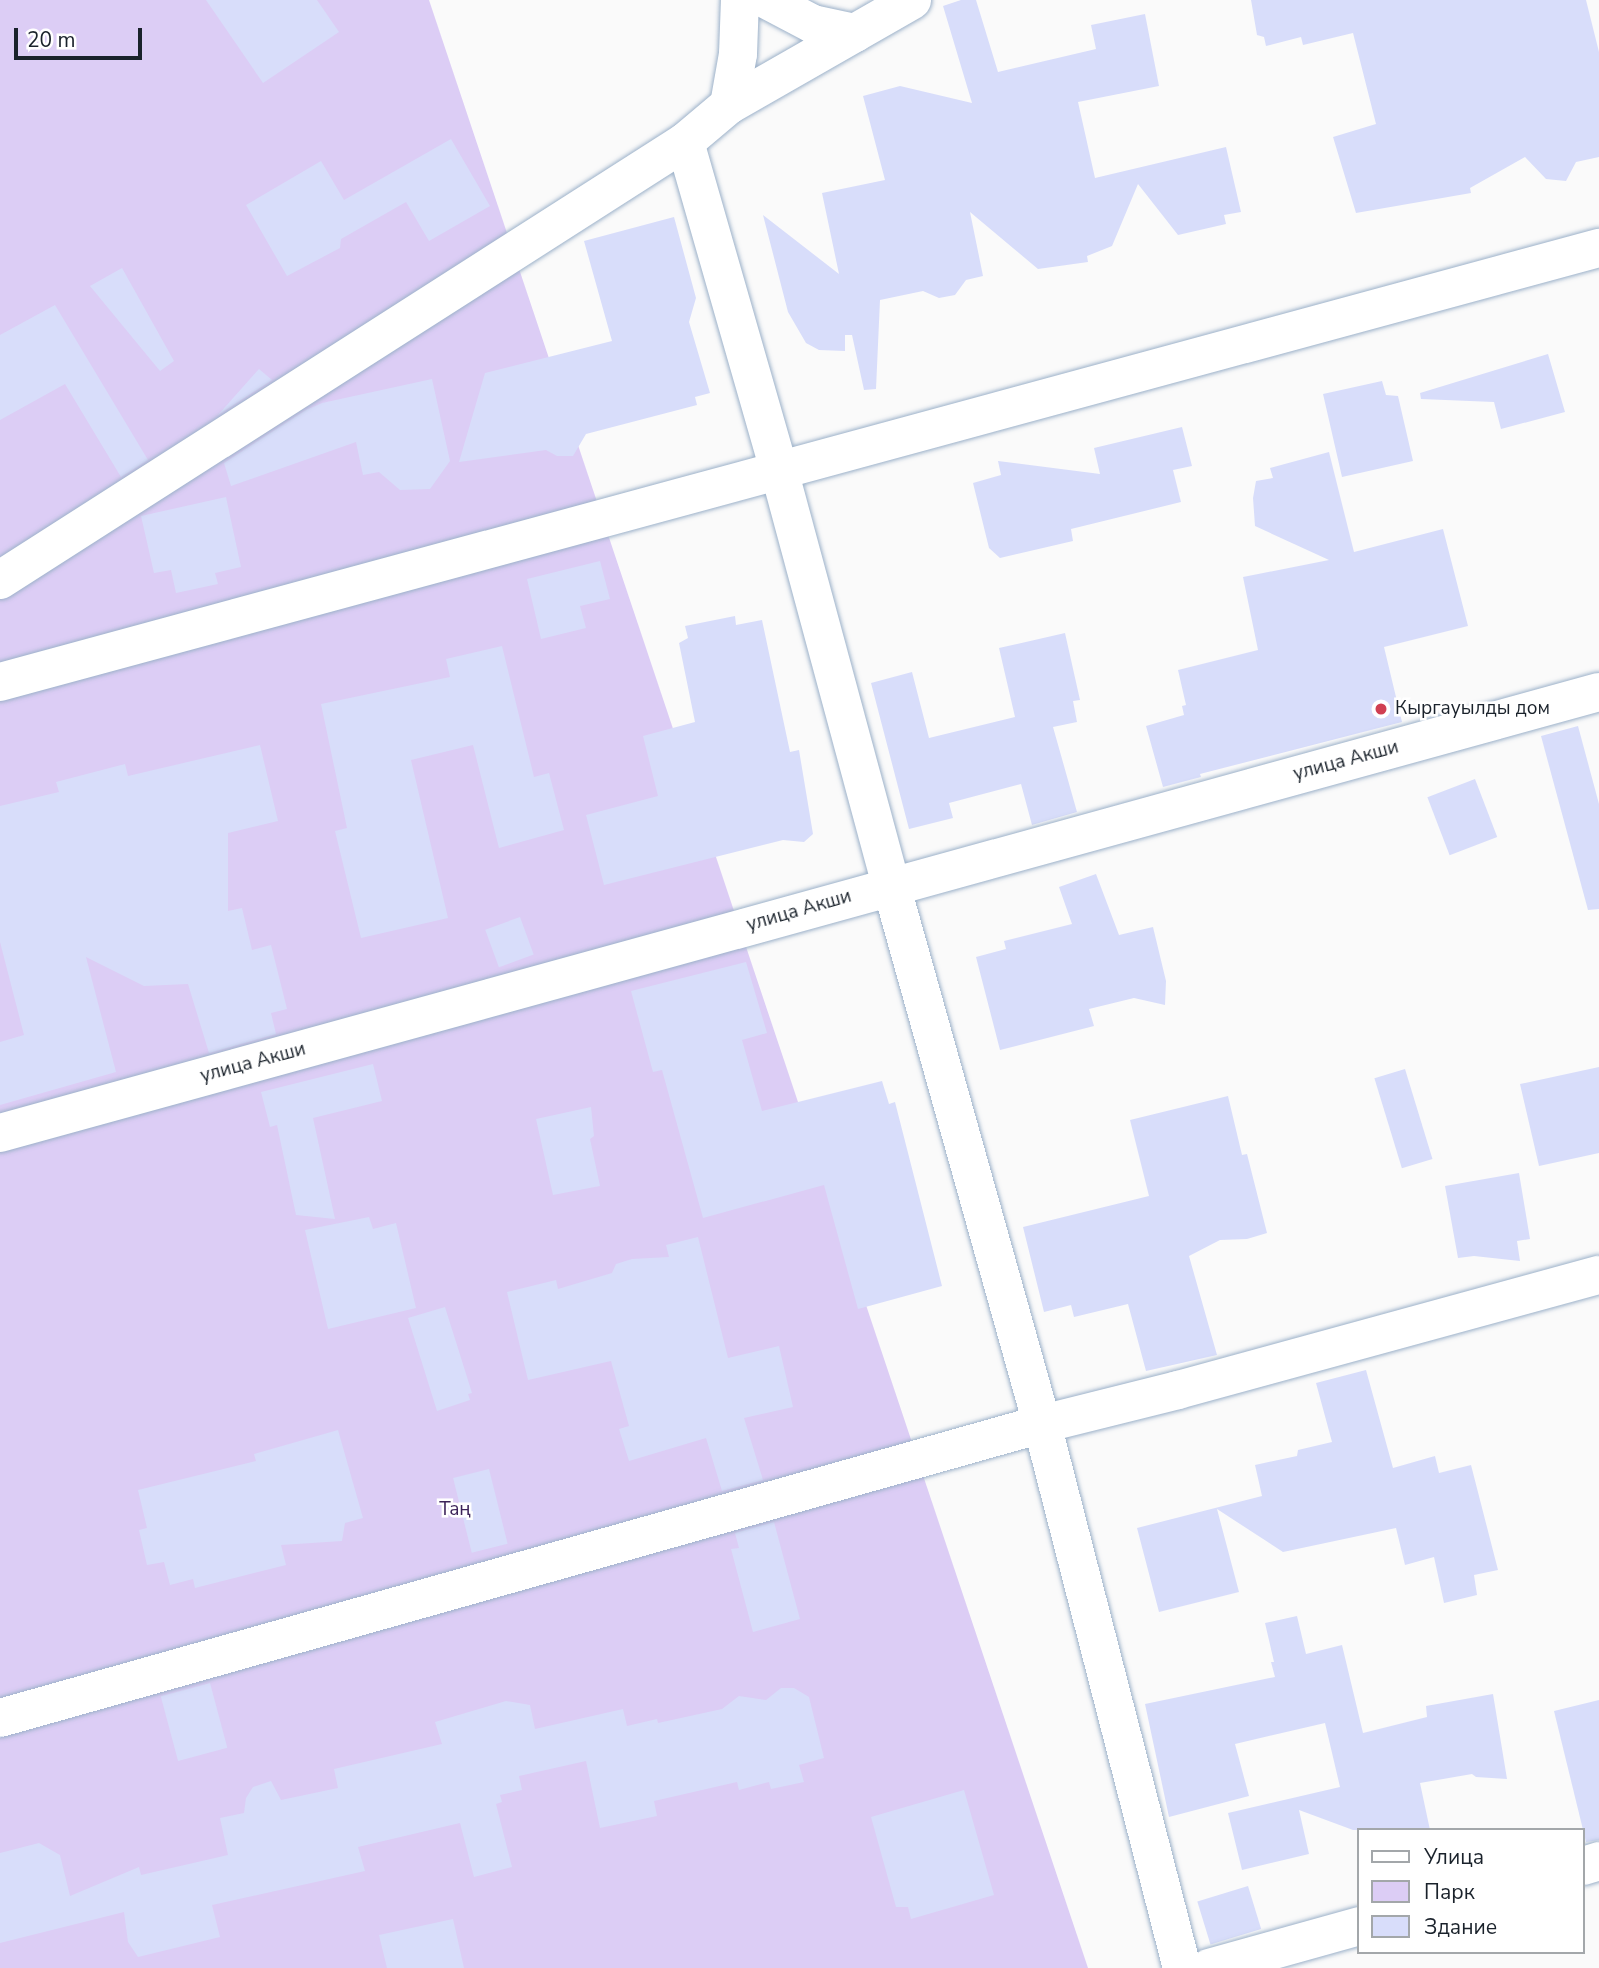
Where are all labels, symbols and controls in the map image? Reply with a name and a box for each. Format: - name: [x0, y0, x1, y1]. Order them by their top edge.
- scale bar: [18, 14, 145, 58]
- text: 20 m: [27, 26, 76, 54]
- place label: Кыргауылды дом: [1395, 698, 1550, 720]
- marker: Кыргауылды дом: [1373, 701, 1389, 717]
- street label: улица Акши: [1291, 736, 1401, 786]
- street label: улица Акши: [744, 885, 854, 937]
- street label: улица Акши: [198, 1038, 308, 1088]
- park label: Таң: [439, 1499, 471, 1521]
- legend: [1358, 1828, 1585, 1954]
- text: Улица: [1424, 1843, 1484, 1871]
- text: Парк: [1424, 1878, 1475, 1906]
- text: Здание: [1424, 1913, 1497, 1941]

